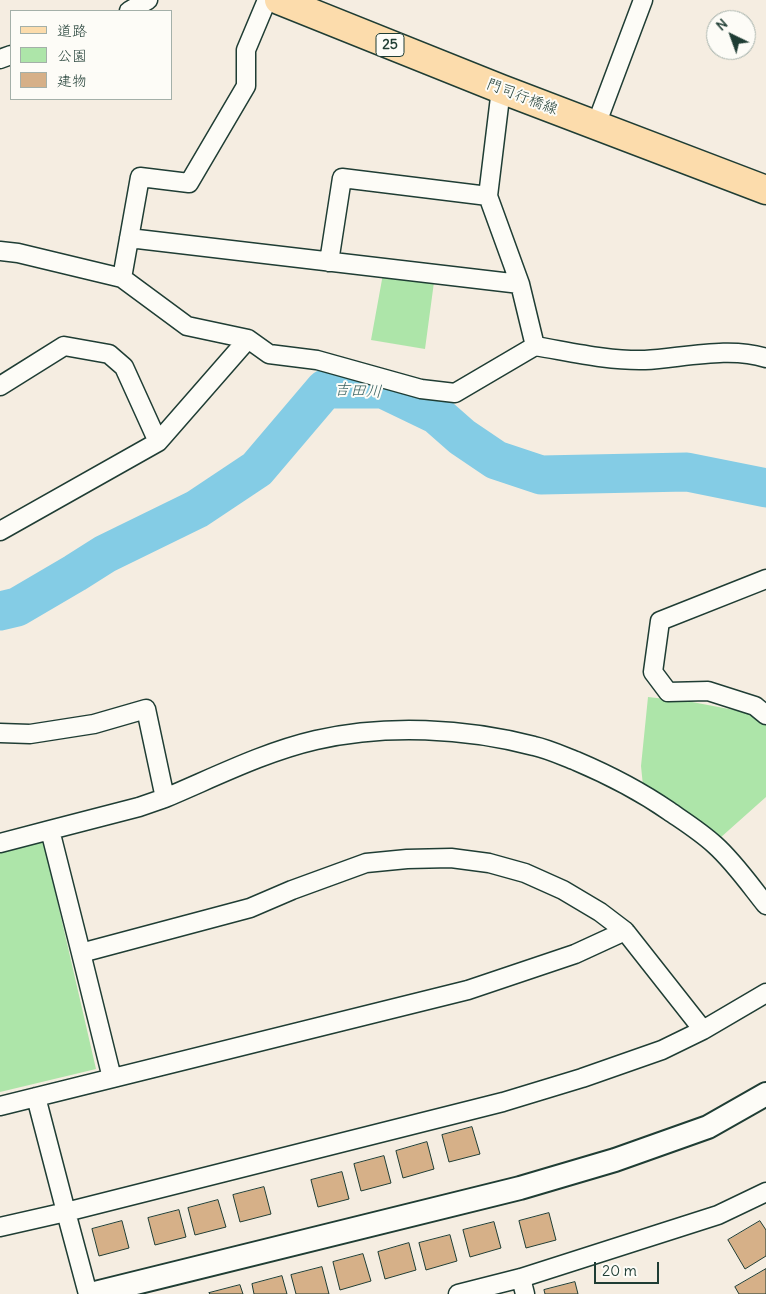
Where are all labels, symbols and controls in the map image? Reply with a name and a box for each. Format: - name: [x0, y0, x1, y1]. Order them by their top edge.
- legend: [10, 10, 172, 100]
- north arrow: [706, 10, 756, 60]
- text: N: [712, 15, 731, 35]
- text: 道路: [57, 21, 87, 40]
- road number: 25: [376, 34, 404, 56]
- text: 公園: [57, 46, 87, 65]
- text: 建物: [57, 71, 87, 90]
- street label: 門司行橋線: [484, 75, 560, 119]
- water label: 吉田川: [334, 380, 382, 402]
- scale bar: [596, 1252, 661, 1284]
- text: 20 m: [602, 1261, 637, 1280]

